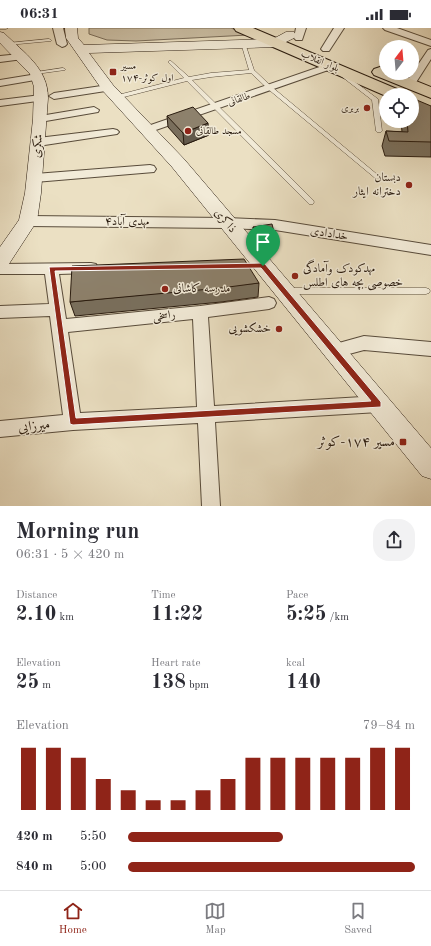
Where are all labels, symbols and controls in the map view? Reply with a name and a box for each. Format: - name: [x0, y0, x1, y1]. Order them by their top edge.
- text: 06:31: [20, 7, 59, 22]
- north arrow: [379, 40, 419, 80]
- map controls: [379, 40, 419, 128]
- street label: بلوار انقلاب: [299, 48, 341, 74]
- place label: مسیر ۱۷۴-اول کوثر: [120, 61, 173, 84]
- marker: مسیر ۱۷۴-اول کوثر: [108, 67, 118, 77]
- button: locate: [379, 88, 419, 128]
- street label: طالقانی: [226, 90, 252, 107]
- place label: بربری: [341, 103, 359, 113]
- marker: بربری: [362, 103, 372, 113]
- marker: مسجد طالقانی: [183, 126, 193, 136]
- place label: مسجد طالقانی: [196, 126, 242, 136]
- street label: شکری: [30, 133, 45, 159]
- place label: دبستان دخترانه ایثار: [352, 172, 401, 199]
- marker: دبستان دخترانه ایثار: [404, 180, 414, 190]
- street label: ذاکری: [211, 205, 240, 236]
- street label: مهدی آباد۴: [105, 213, 150, 229]
- pin: [246, 225, 280, 266]
- street label: خدادادی: [309, 225, 349, 243]
- icon: arrive: [252, 231, 274, 253]
- place label: مهدکودک وآمادگی خصوصی بچه های اطلس: [303, 259, 403, 291]
- marker: مهدکودک وآمادگی خصوصی بچه های اطلس: [290, 271, 300, 281]
- place label: مدرسه کاشانی: [173, 282, 231, 295]
- marker: مدرسه کاشانی: [160, 284, 170, 294]
- street label: راسخی: [152, 309, 176, 325]
- place label: خشکشویی: [229, 322, 271, 336]
- marker: خشکشویی: [274, 324, 284, 334]
- street label: میرزایی: [17, 417, 51, 437]
- place label: مسیر ۱۷۴-کوثر: [316, 435, 395, 450]
- marker: مسیر ۱۷۴-کوثر: [398, 437, 408, 447]
- button: share: [373, 519, 415, 561]
- text: Morning run: [16, 521, 139, 543]
- text: 06:31 · 5 × 420 m: [16, 548, 124, 561]
- text: Distance: [16, 590, 57, 601]
- text: Time: [151, 590, 176, 601]
- text: Pace: [286, 590, 308, 601]
- text: 2.10: [16, 605, 56, 625]
- text: 11:22: [151, 605, 203, 625]
- text: 5:25: [286, 605, 326, 625]
- text: km: [56, 612, 74, 623]
- text: /km: [326, 612, 349, 623]
- text: Elevation: [16, 658, 61, 669]
- text: Heart rate: [151, 658, 200, 669]
- text: kcal: [286, 658, 305, 669]
- text: 25: [16, 673, 39, 693]
- text: 138: [151, 673, 186, 693]
- text: 140: [286, 673, 321, 693]
- text: m: [39, 680, 51, 691]
- text: bpm: [186, 680, 209, 691]
- text: Elevation: [16, 719, 69, 732]
- text: 79–84 m: [363, 719, 415, 732]
- text: 420 m: [16, 830, 53, 843]
- text: 5:50: [80, 830, 106, 843]
- text: 840 m: [16, 860, 53, 873]
- text: 5:00: [80, 860, 106, 873]
- tab: Home: [59, 900, 87, 938]
- tab: Map: [204, 900, 226, 938]
- tab: Saved: [344, 900, 372, 938]

